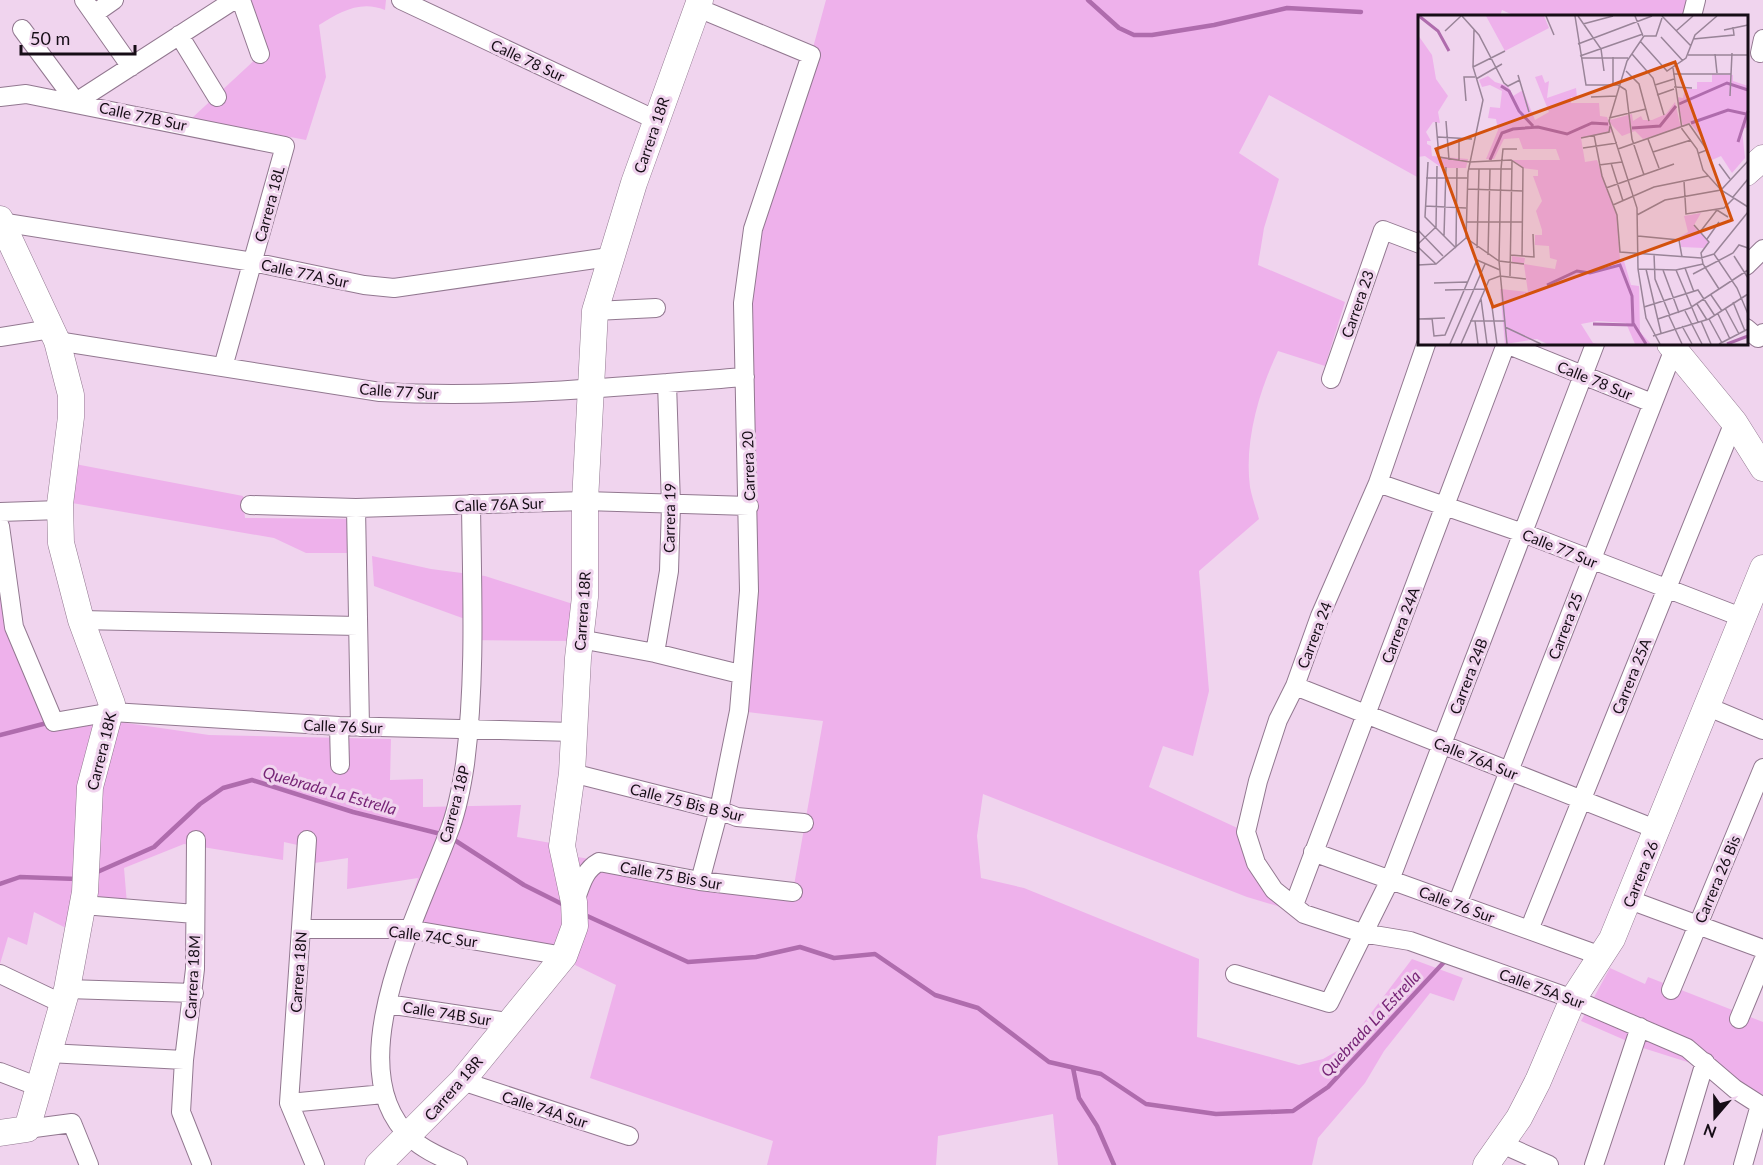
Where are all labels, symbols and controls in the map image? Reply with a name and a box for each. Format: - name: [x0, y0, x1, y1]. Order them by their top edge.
- inset map: [1418, 15, 1748, 345]
- scale bar: [21, 18, 135, 56]
- text: 50 m: [30, 27, 70, 49]
- street label: Calle 78 Sur: [488, 35, 568, 85]
- street label: Carrera 18R: [630, 94, 673, 175]
- street label: Calle 77B Sur: [98, 98, 189, 134]
- street label: Carrera 18L: [250, 164, 288, 244]
- street label: Calle 77A Sur: [260, 255, 351, 291]
- street label: Carrera 23: [1337, 268, 1377, 340]
- street label: Calle 78 Sur: [1555, 357, 1636, 403]
- street label: Calle 77 Sur: [359, 379, 440, 403]
- street label: Carrera 20: [738, 430, 758, 501]
- street label: Carrera 19: [659, 483, 679, 553]
- street label: Calle 76A Sur: [454, 493, 544, 515]
- street label: Calle 77 Sur: [1520, 525, 1601, 571]
- street label: Carrera 18R: [570, 570, 594, 651]
- street label: Carrera 24A: [1377, 584, 1423, 666]
- street label: Carrera 25: [1544, 590, 1586, 662]
- street label: Carrera 24: [1293, 599, 1335, 671]
- street label: Carrera 25A: [1608, 635, 1655, 717]
- street label: Carrera 24B: [1445, 636, 1491, 716]
- street label: Carrera 18K: [83, 710, 119, 792]
- street label: Calle 76 Sur: [303, 716, 384, 736]
- street label: Calle 76A Sur: [1431, 733, 1521, 783]
- water label: Quebrada La Estrella: [261, 762, 399, 818]
- street label: Carrera 18P: [435, 763, 473, 845]
- street label: Calle 75 Bis B Sur: [628, 779, 746, 825]
- street label: Carrera 26 Bis: [1690, 832, 1744, 926]
- street label: Carrera 26: [1619, 838, 1662, 910]
- street label: Calle 75 Bis Sur: [619, 857, 724, 893]
- street label: Calle 76 Sur: [1417, 882, 1498, 926]
- street label: Calle 74C Sur: [388, 922, 479, 950]
- street label: Carrera 18N: [286, 931, 310, 1013]
- street label: Carrera 18M: [181, 935, 203, 1019]
- street label: Calle 75A Sur: [1497, 964, 1587, 1012]
- water label: Quebrada La Estrella: [1316, 966, 1424, 1080]
- street label: Calle 74B Sur: [402, 997, 493, 1029]
- street label: Carrera 18R: [420, 1052, 486, 1124]
- street label: Calle 74A Sur: [500, 1087, 591, 1131]
- north arrow: [1685, 1087, 1745, 1147]
- text: N: [1701, 1121, 1719, 1143]

